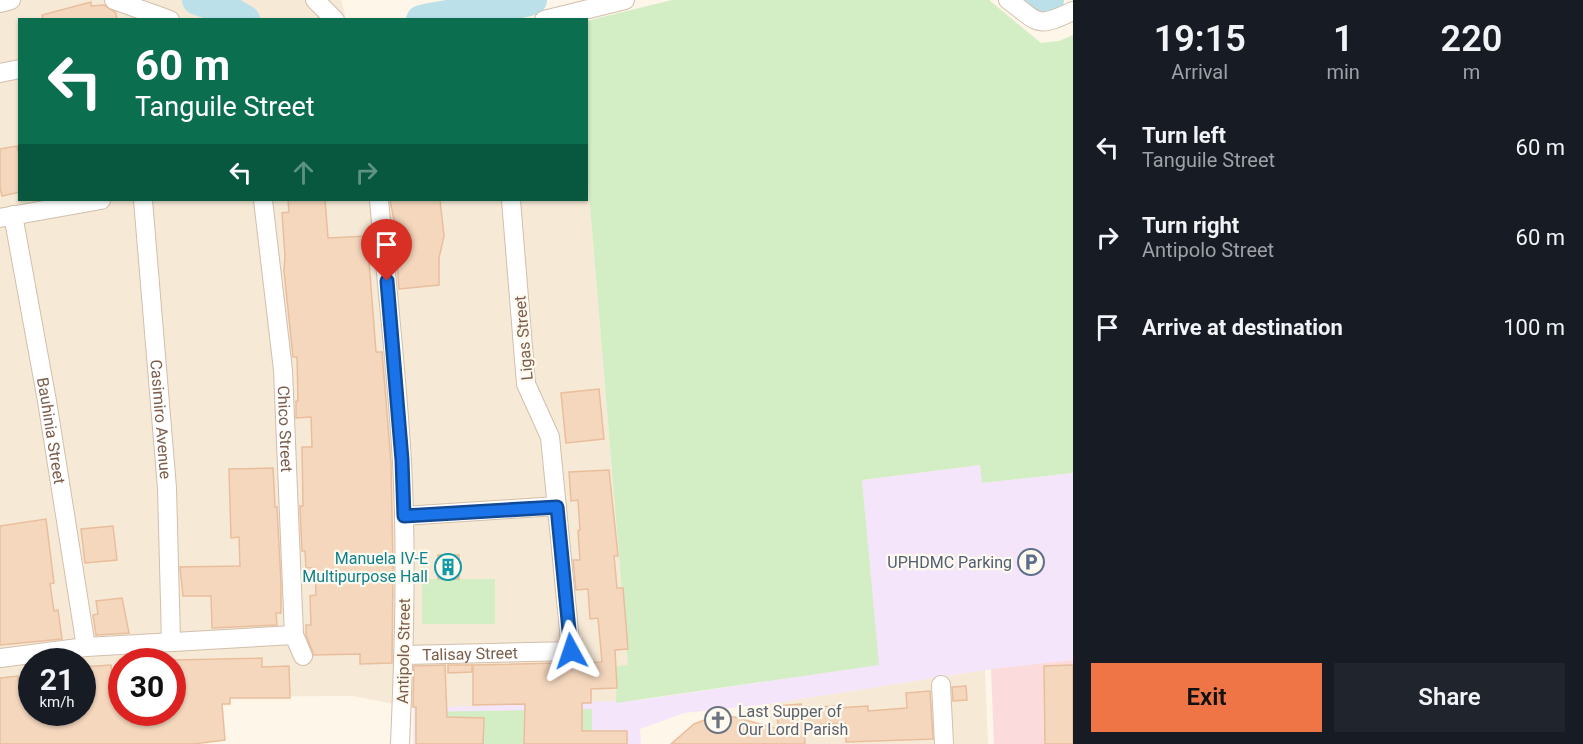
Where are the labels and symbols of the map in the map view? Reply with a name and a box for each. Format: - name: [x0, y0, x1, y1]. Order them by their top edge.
- pin: [361, 219, 412, 281]
- street label: Ligas Street: [510, 295, 537, 381]
- street label: Casimiro Avenue: [146, 359, 175, 480]
- street label: Bauhinia Street: [33, 376, 69, 485]
- street label: Chico Street: [274, 385, 296, 473]
- parking icon: UPHDMC Parking: [1016, 547, 1046, 577]
- place label: Manuela IV-E Multipurpose Hall: [302, 549, 428, 586]
- building icon: Manuela IV-E Multipurpose Hall: [433, 552, 463, 582]
- place label: UPHDMC Parking: [887, 553, 1012, 572]
- street label: Antipolo Street: [393, 598, 414, 704]
- position arrow: [539, 619, 603, 683]
- street label: Talisay Street: [422, 643, 518, 665]
- speed limit sign: 30: [108, 648, 186, 726]
- place label: Last Supper of Our Lord Parish: [738, 702, 848, 739]
- church icon: Last Supper of Our Lord Parish: [703, 705, 733, 735]

